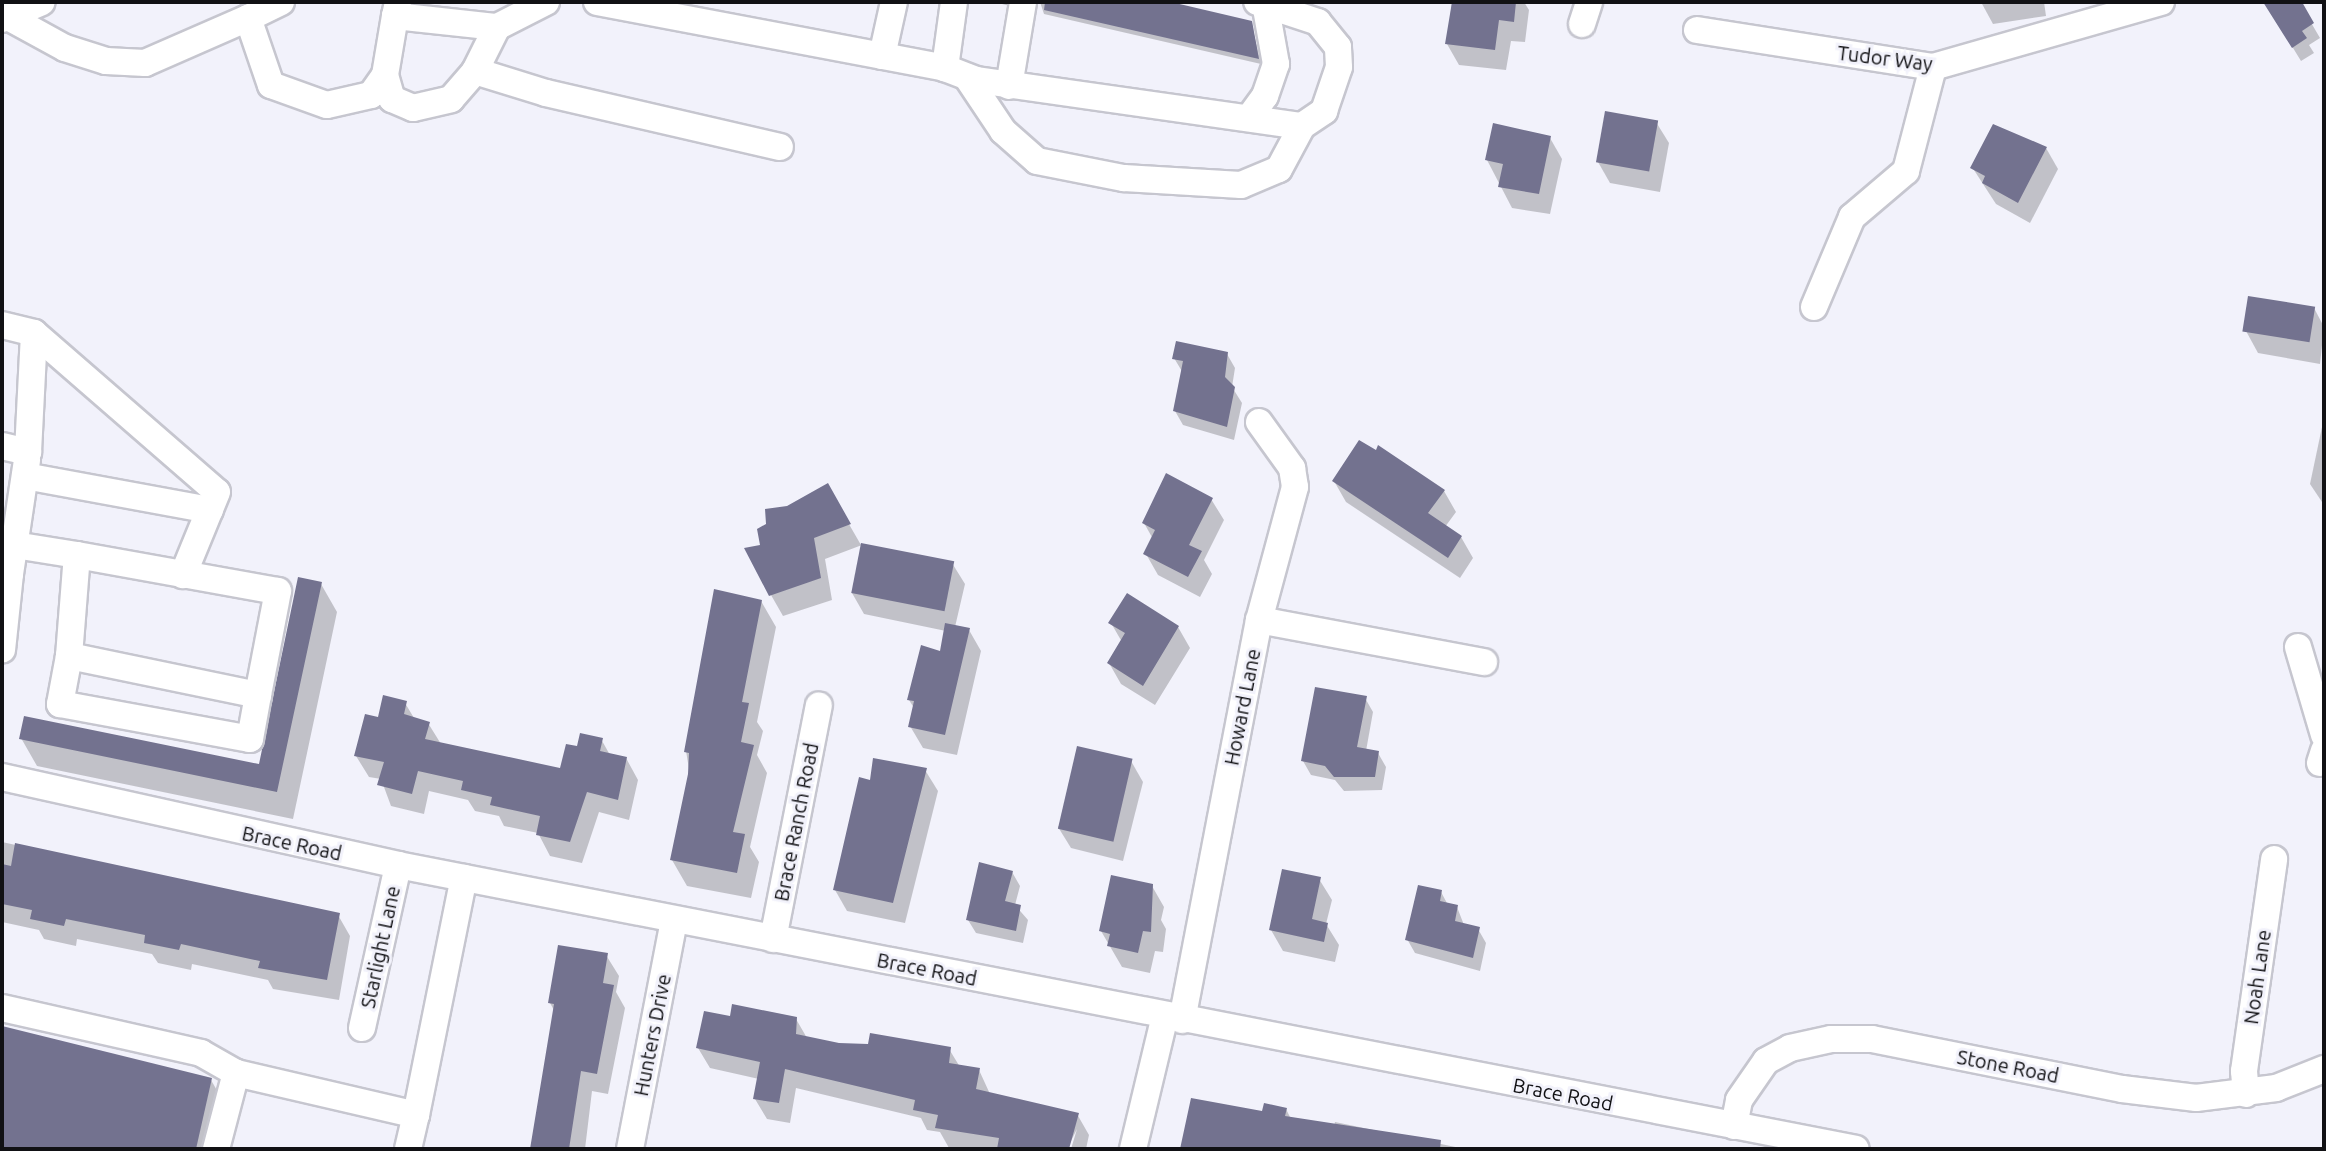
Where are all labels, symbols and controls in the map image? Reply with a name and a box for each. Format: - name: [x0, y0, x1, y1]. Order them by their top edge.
- street label: Tudor Way: [1836, 40, 1934, 76]
- street label: Howard Lane: [1219, 647, 1265, 767]
- street label: Brace Ranch Road: [769, 741, 823, 903]
- street label: Brace Road: [240, 821, 344, 865]
- street label: Starlight Lane: [355, 884, 405, 1010]
- street label: Noah Lane: [2238, 928, 2276, 1026]
- street label: Brace Road: [875, 948, 979, 990]
- street label: Hunters Drive: [628, 972, 676, 1098]
- street label: Stone Road: [1955, 1044, 2061, 1088]
- street label: Brace Road: [1511, 1073, 1615, 1115]

